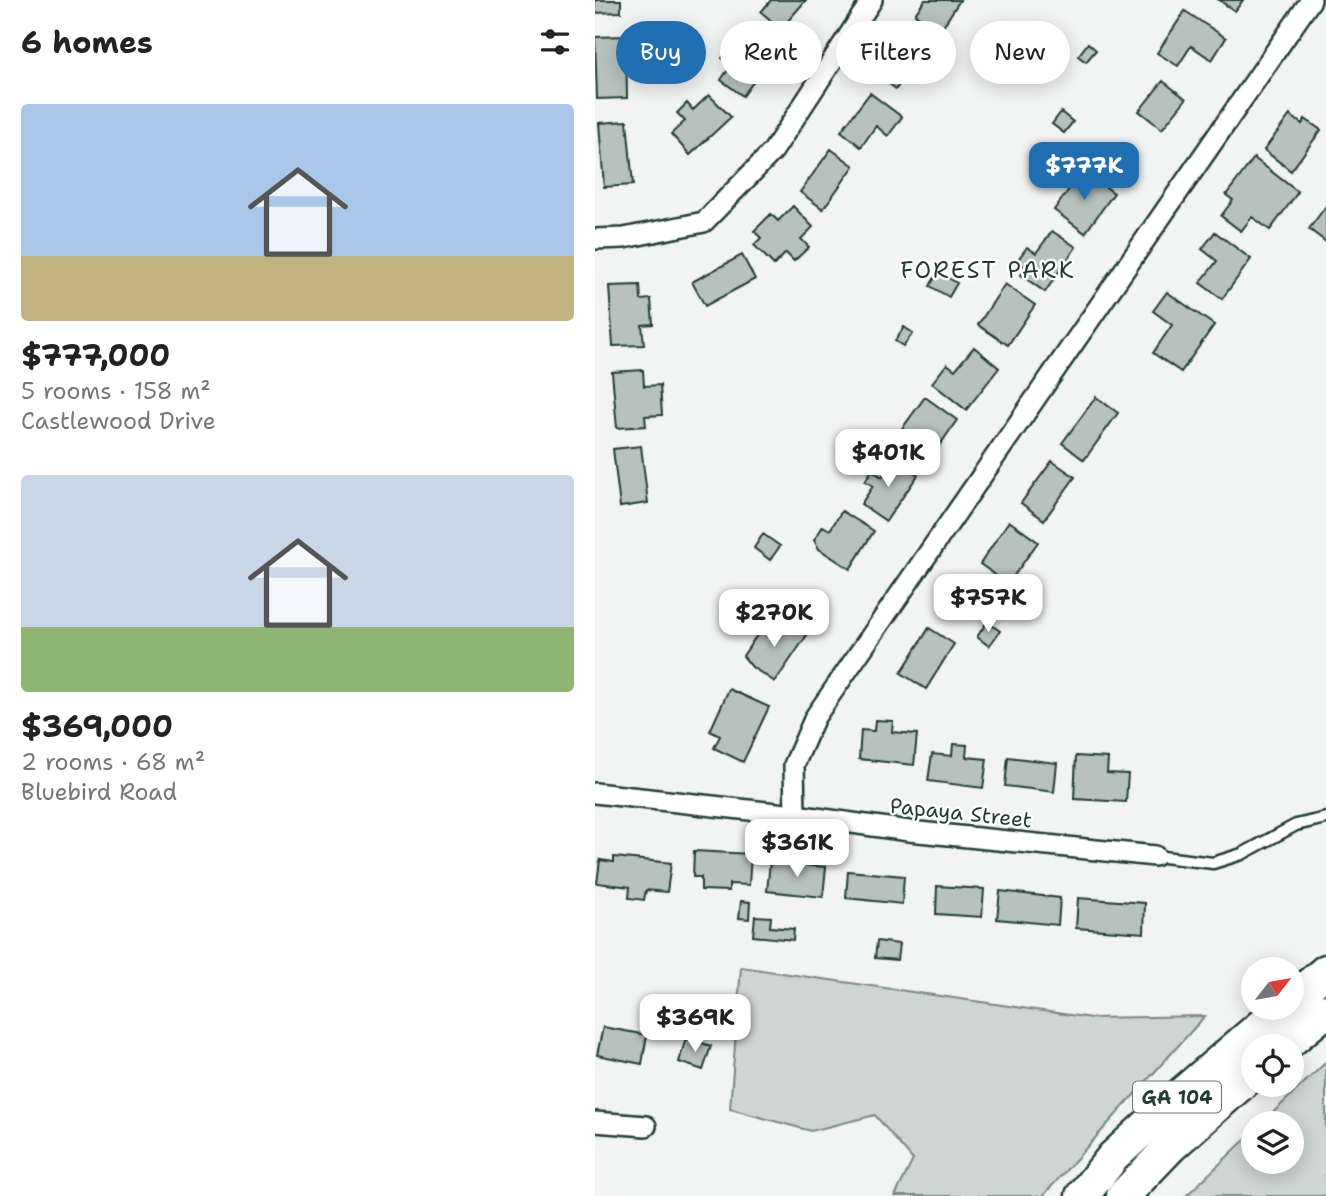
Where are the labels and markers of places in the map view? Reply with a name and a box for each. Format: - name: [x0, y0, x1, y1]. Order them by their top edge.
- pin: $777K: [1035, 142, 1133, 202]
- pin: $401K: [839, 430, 937, 489]
- pin: $757K: [939, 574, 1037, 634]
- pin: $270K: [725, 590, 823, 649]
- pin: $361K: [748, 820, 846, 879]
- pin: $369K: [646, 995, 744, 1054]

